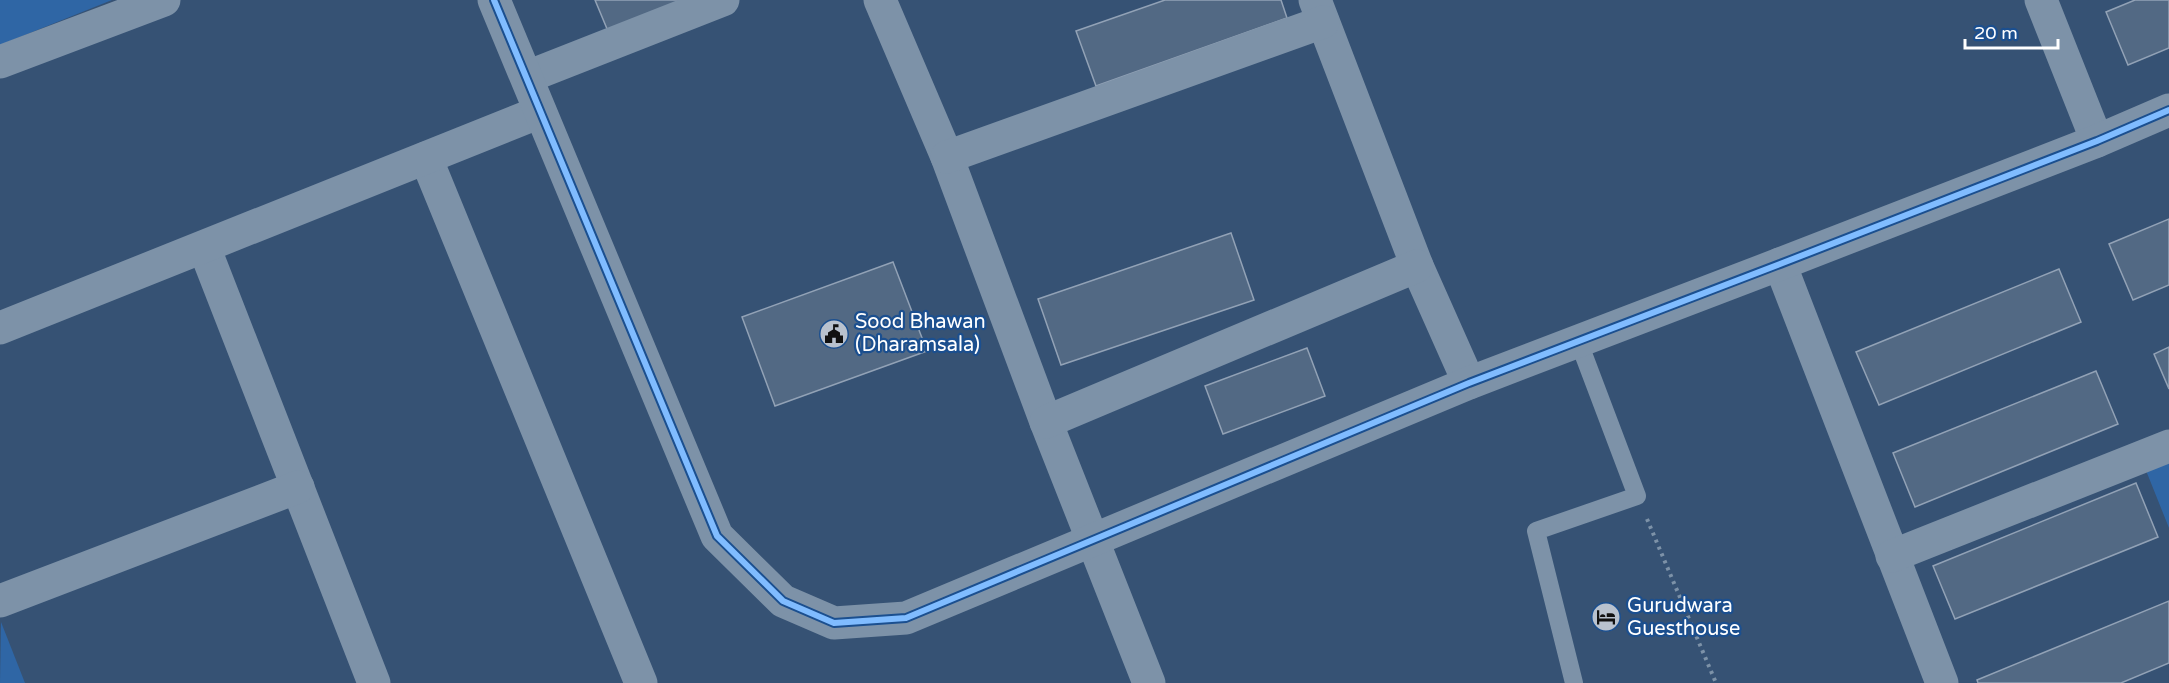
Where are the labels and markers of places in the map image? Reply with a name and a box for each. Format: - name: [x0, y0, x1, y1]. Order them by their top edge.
- place label: Sood Bhawan (Dharamsala): [855, 310, 986, 357]
- public building icon: Sood Bhawan (Dharamsala): [818, 318, 850, 350]
- place label: Gurudwara Guesthouse: [1627, 594, 1740, 641]
- hotel icon: Gurudwara Guesthouse: [1590, 601, 1622, 633]

